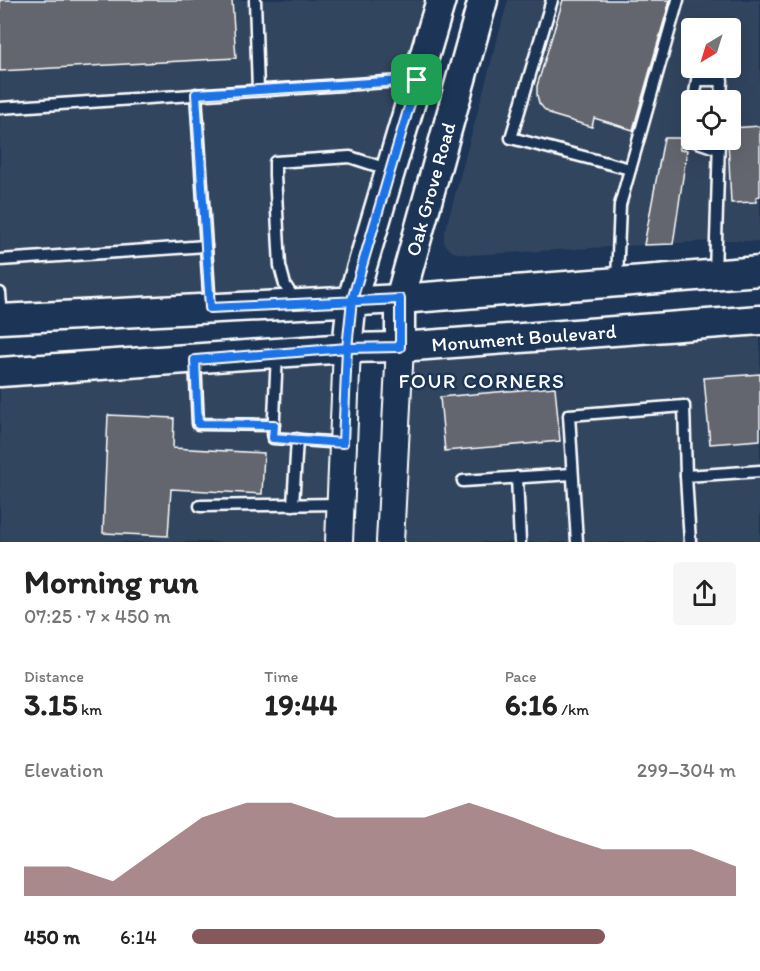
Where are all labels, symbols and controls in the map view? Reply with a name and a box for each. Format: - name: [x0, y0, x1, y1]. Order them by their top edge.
- north arrow: [681, 18, 741, 78]
- map controls: [681, 18, 741, 150]
- pin: [391, 54, 442, 105]
- icon: arrive: [400, 63, 433, 96]
- button: locate: [681, 90, 741, 150]
- street label: Oak Grove Road: [400, 119, 461, 259]
- street label: Monument Boulevard: [431, 319, 617, 357]
- district label: FOUR CORNERS: [399, 368, 565, 393]
- text: Morning run: [24, 562, 199, 601]
- button: share: [673, 562, 736, 625]
- text: 07:25 · 7 × 450 m: [24, 604, 171, 628]
- text: Distance: [24, 667, 84, 686]
- text: Time: [264, 667, 298, 686]
- text: Pace: [505, 667, 537, 686]
- text: 3.15: [24, 686, 77, 723]
- text: 19:44: [264, 686, 337, 723]
- text: 6:16: [505, 686, 558, 723]
- text: km: [77, 700, 102, 719]
- text: /km: [558, 700, 589, 719]
- text: Elevation: [24, 758, 103, 782]
- text: 299–304 m: [637, 758, 736, 782]
- text: 450 m: [24, 925, 80, 949]
- text: 6:14: [120, 925, 157, 949]

